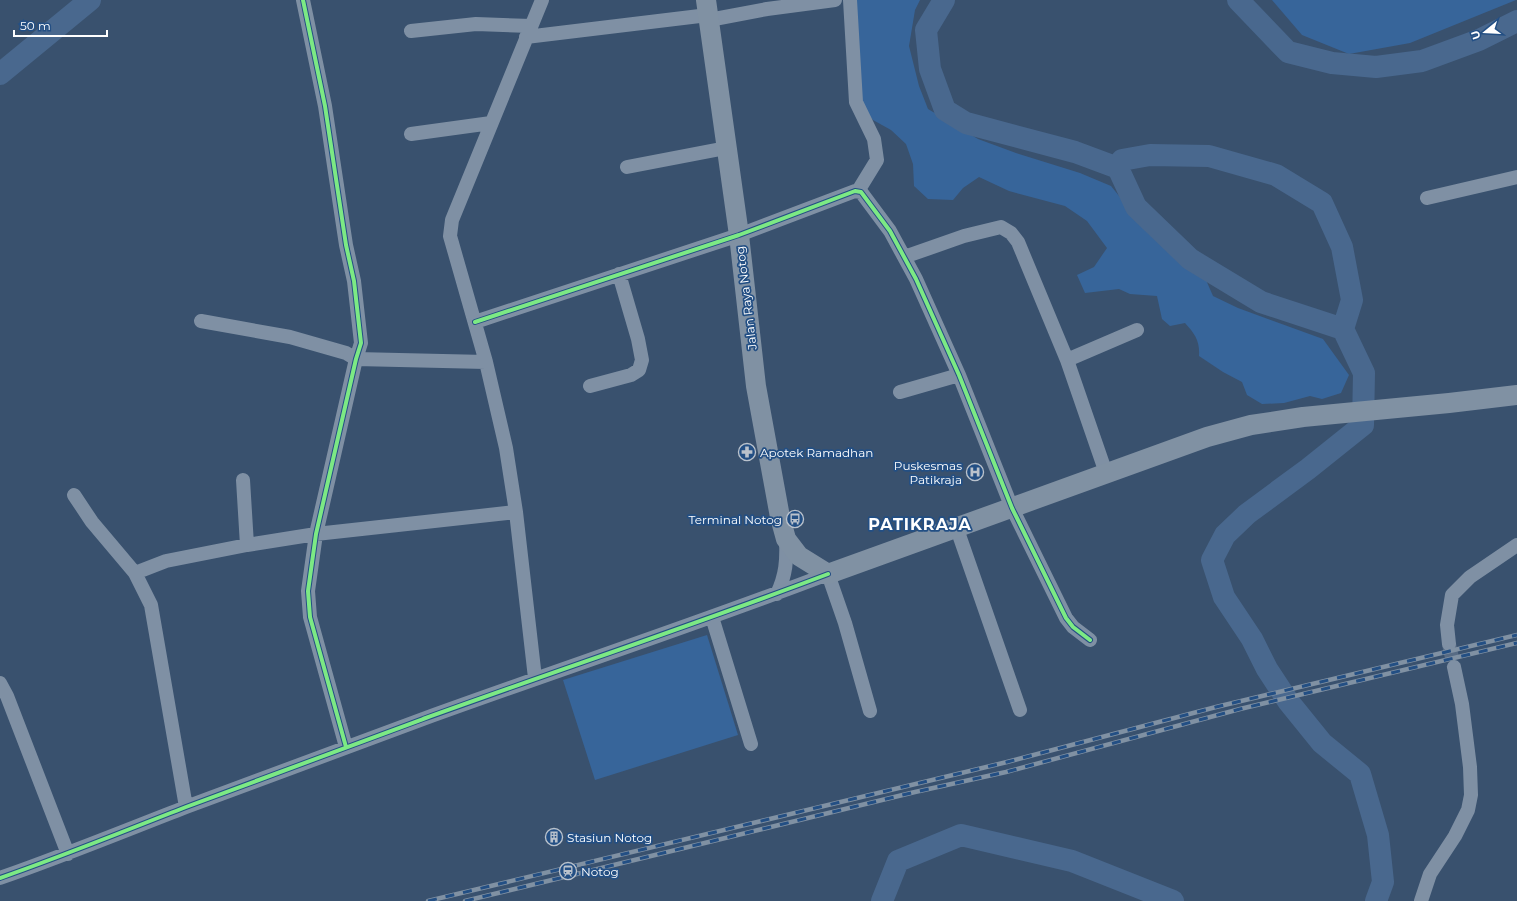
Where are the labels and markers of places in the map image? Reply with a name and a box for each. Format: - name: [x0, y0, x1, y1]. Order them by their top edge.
- pharmacy icon: Apotek Ramadhan: [737, 442, 757, 462]
- place label: Apotek Ramadhan: [760, 445, 873, 460]
- place label: Puskesmas Patikraja: [894, 458, 962, 487]
- hospital icon: Puskesmas Patikraja: [965, 462, 985, 482]
- bus stop icon: Terminal Notog: [785, 509, 805, 529]
- place label: Terminal Notog: [689, 512, 782, 527]
- building icon: Stasiun Notog: [544, 827, 564, 847]
- place label: Stasiun Notog: [567, 830, 652, 845]
- station icon: Notog: [558, 861, 578, 881]
- place label: Notog: [581, 864, 619, 879]

